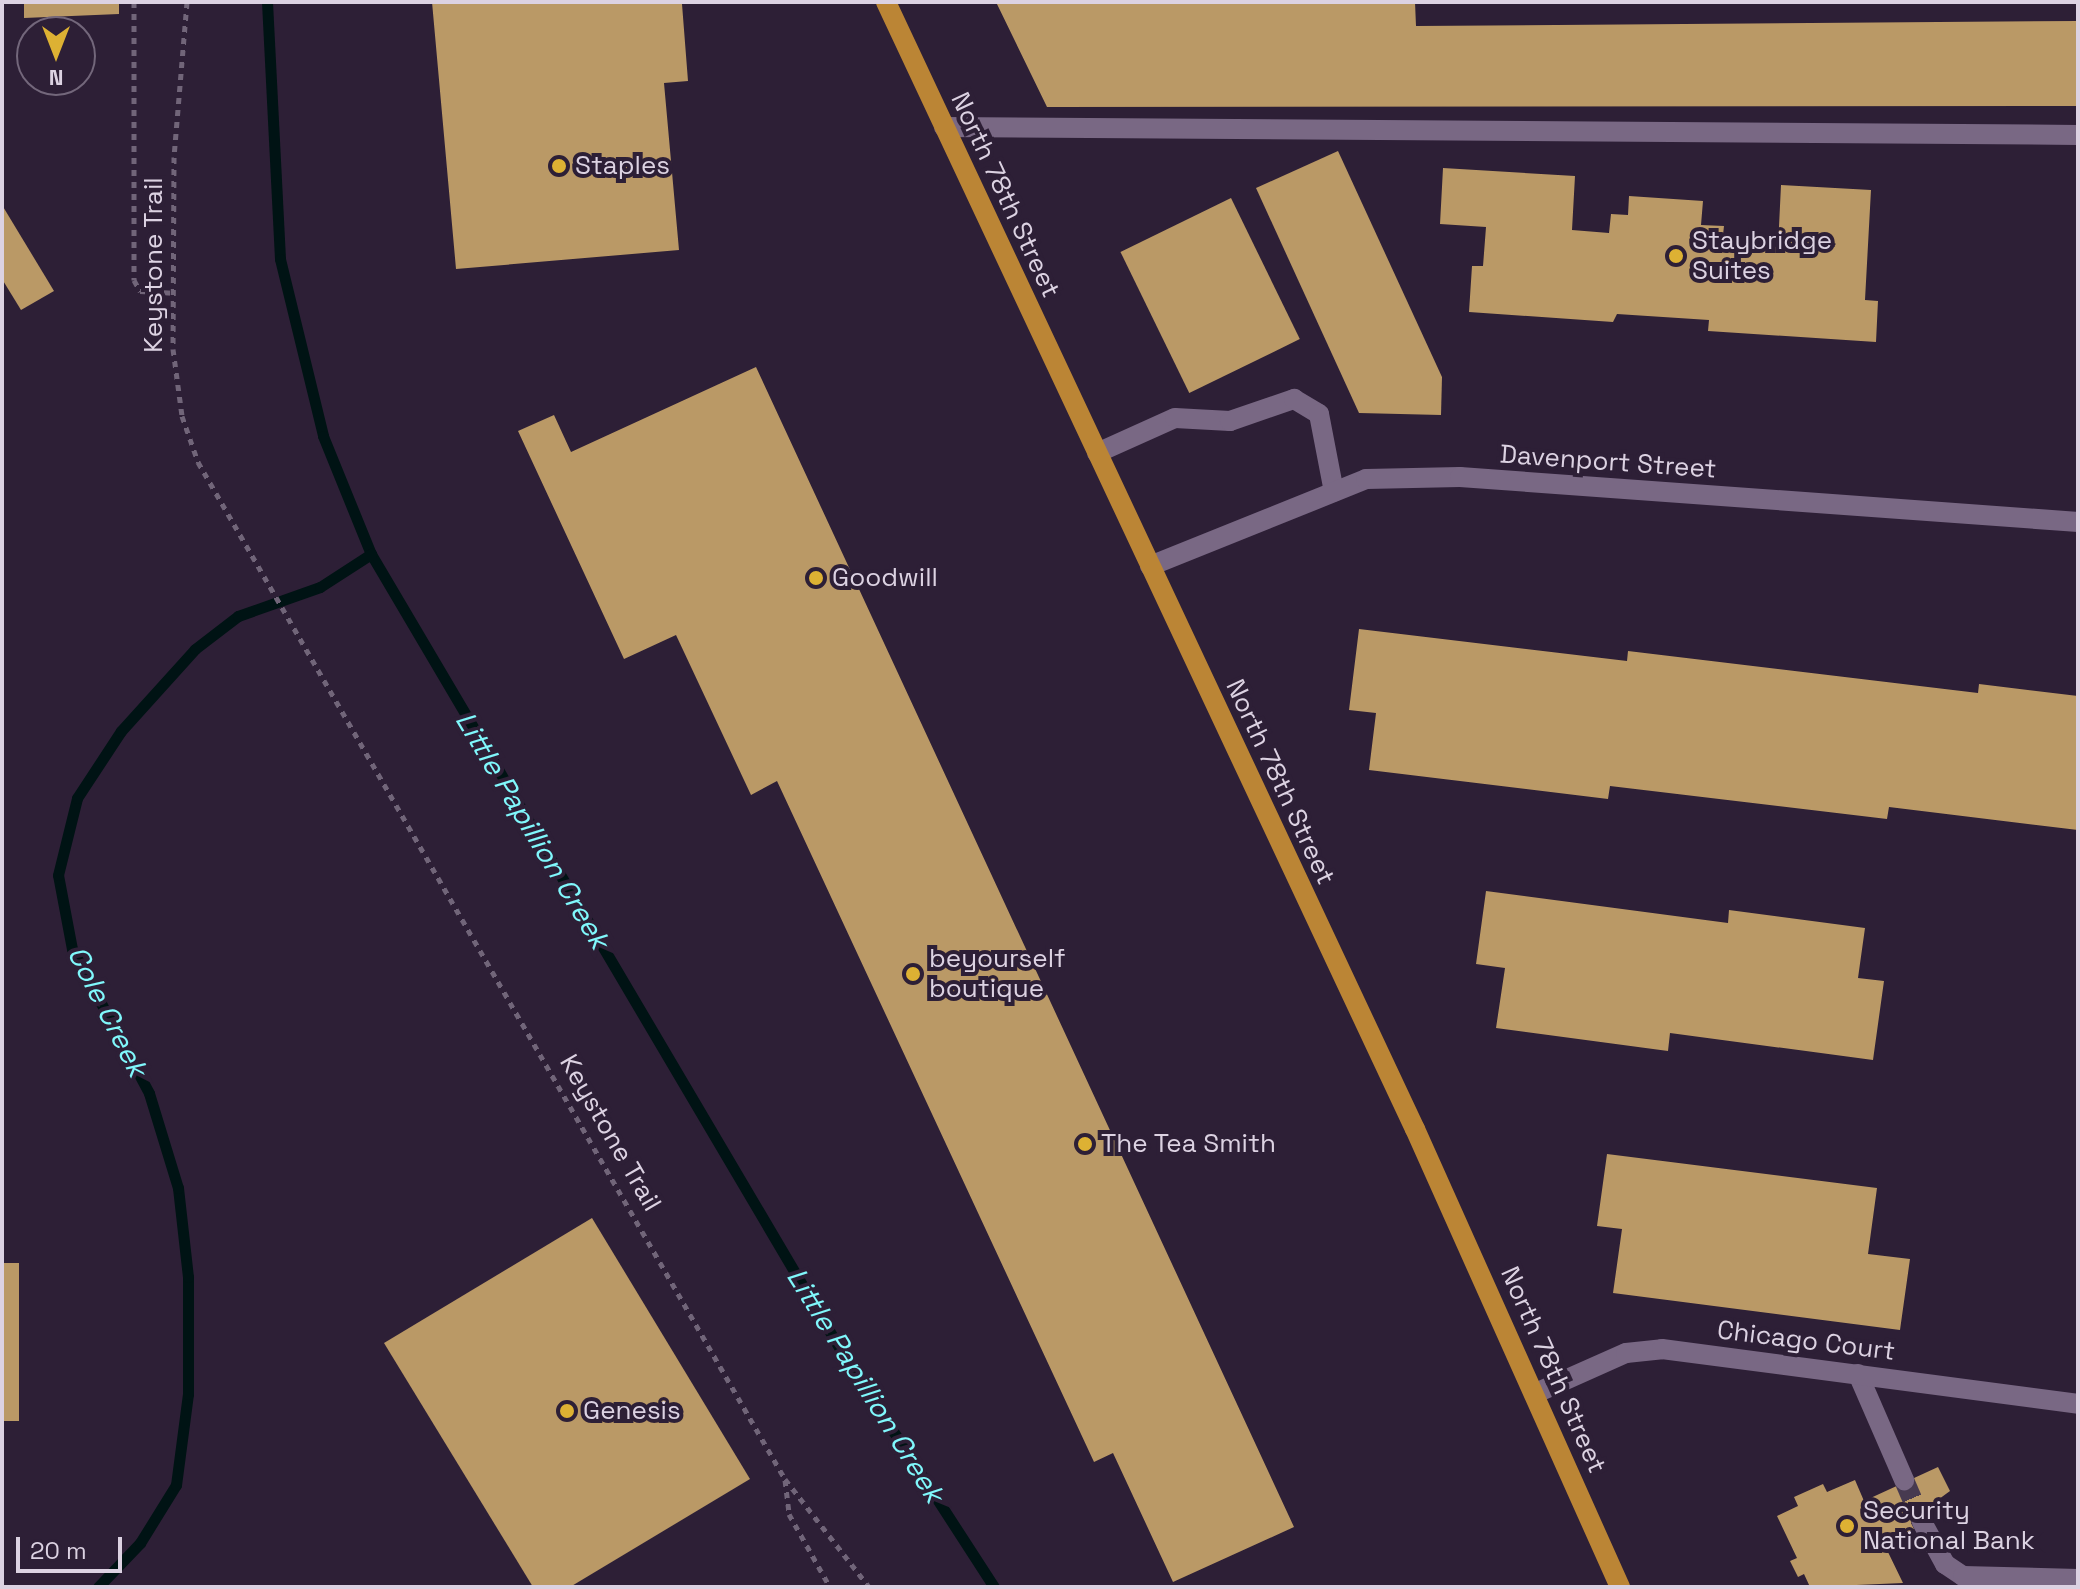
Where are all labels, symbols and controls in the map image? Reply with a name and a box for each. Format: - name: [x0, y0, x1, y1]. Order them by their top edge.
- north arrow: [16, 16, 96, 96]
- text: N: [49, 64, 63, 92]
- street label: North 78th Street: [944, 88, 1066, 302]
- place label: Staples: [575, 150, 670, 182]
- marker: Staples: [550, 157, 568, 175]
- street label: Keystone Trail: [138, 177, 170, 353]
- place label: Staybridge Suites: [1692, 225, 1832, 286]
- marker: Staybridge Suites: [1667, 247, 1685, 265]
- street label: Davenport Street: [1499, 439, 1717, 485]
- place label: Goodwill: [832, 562, 938, 594]
- marker: Goodwill: [807, 569, 825, 587]
- street label: North 78th Street: [1219, 675, 1341, 889]
- water label: Little Papillion Creek: [449, 705, 617, 955]
- water label: Cole Creek: [61, 940, 155, 1082]
- place label: beyourself boutique: [929, 943, 1066, 1004]
- marker: beyourself boutique: [904, 965, 922, 983]
- street label: Keystone Trail: [552, 1049, 668, 1217]
- place label: The Tea Smith: [1101, 1128, 1277, 1160]
- marker: The Tea Smith: [1076, 1135, 1094, 1153]
- water label: Little Papillion Creek: [780, 1261, 952, 1509]
- street label: North 78th Street: [1493, 1262, 1613, 1478]
- street label: Chicago Court: [1715, 1315, 1897, 1367]
- place label: Genesis: [583, 1395, 681, 1427]
- marker: Genesis: [558, 1402, 576, 1420]
- place label: Security National Bank: [1863, 1495, 2035, 1556]
- marker: Security National Bank: [1838, 1517, 1856, 1535]
- scale bar: [20, 1521, 126, 1571]
- text: 20 m: [30, 1535, 87, 1566]

